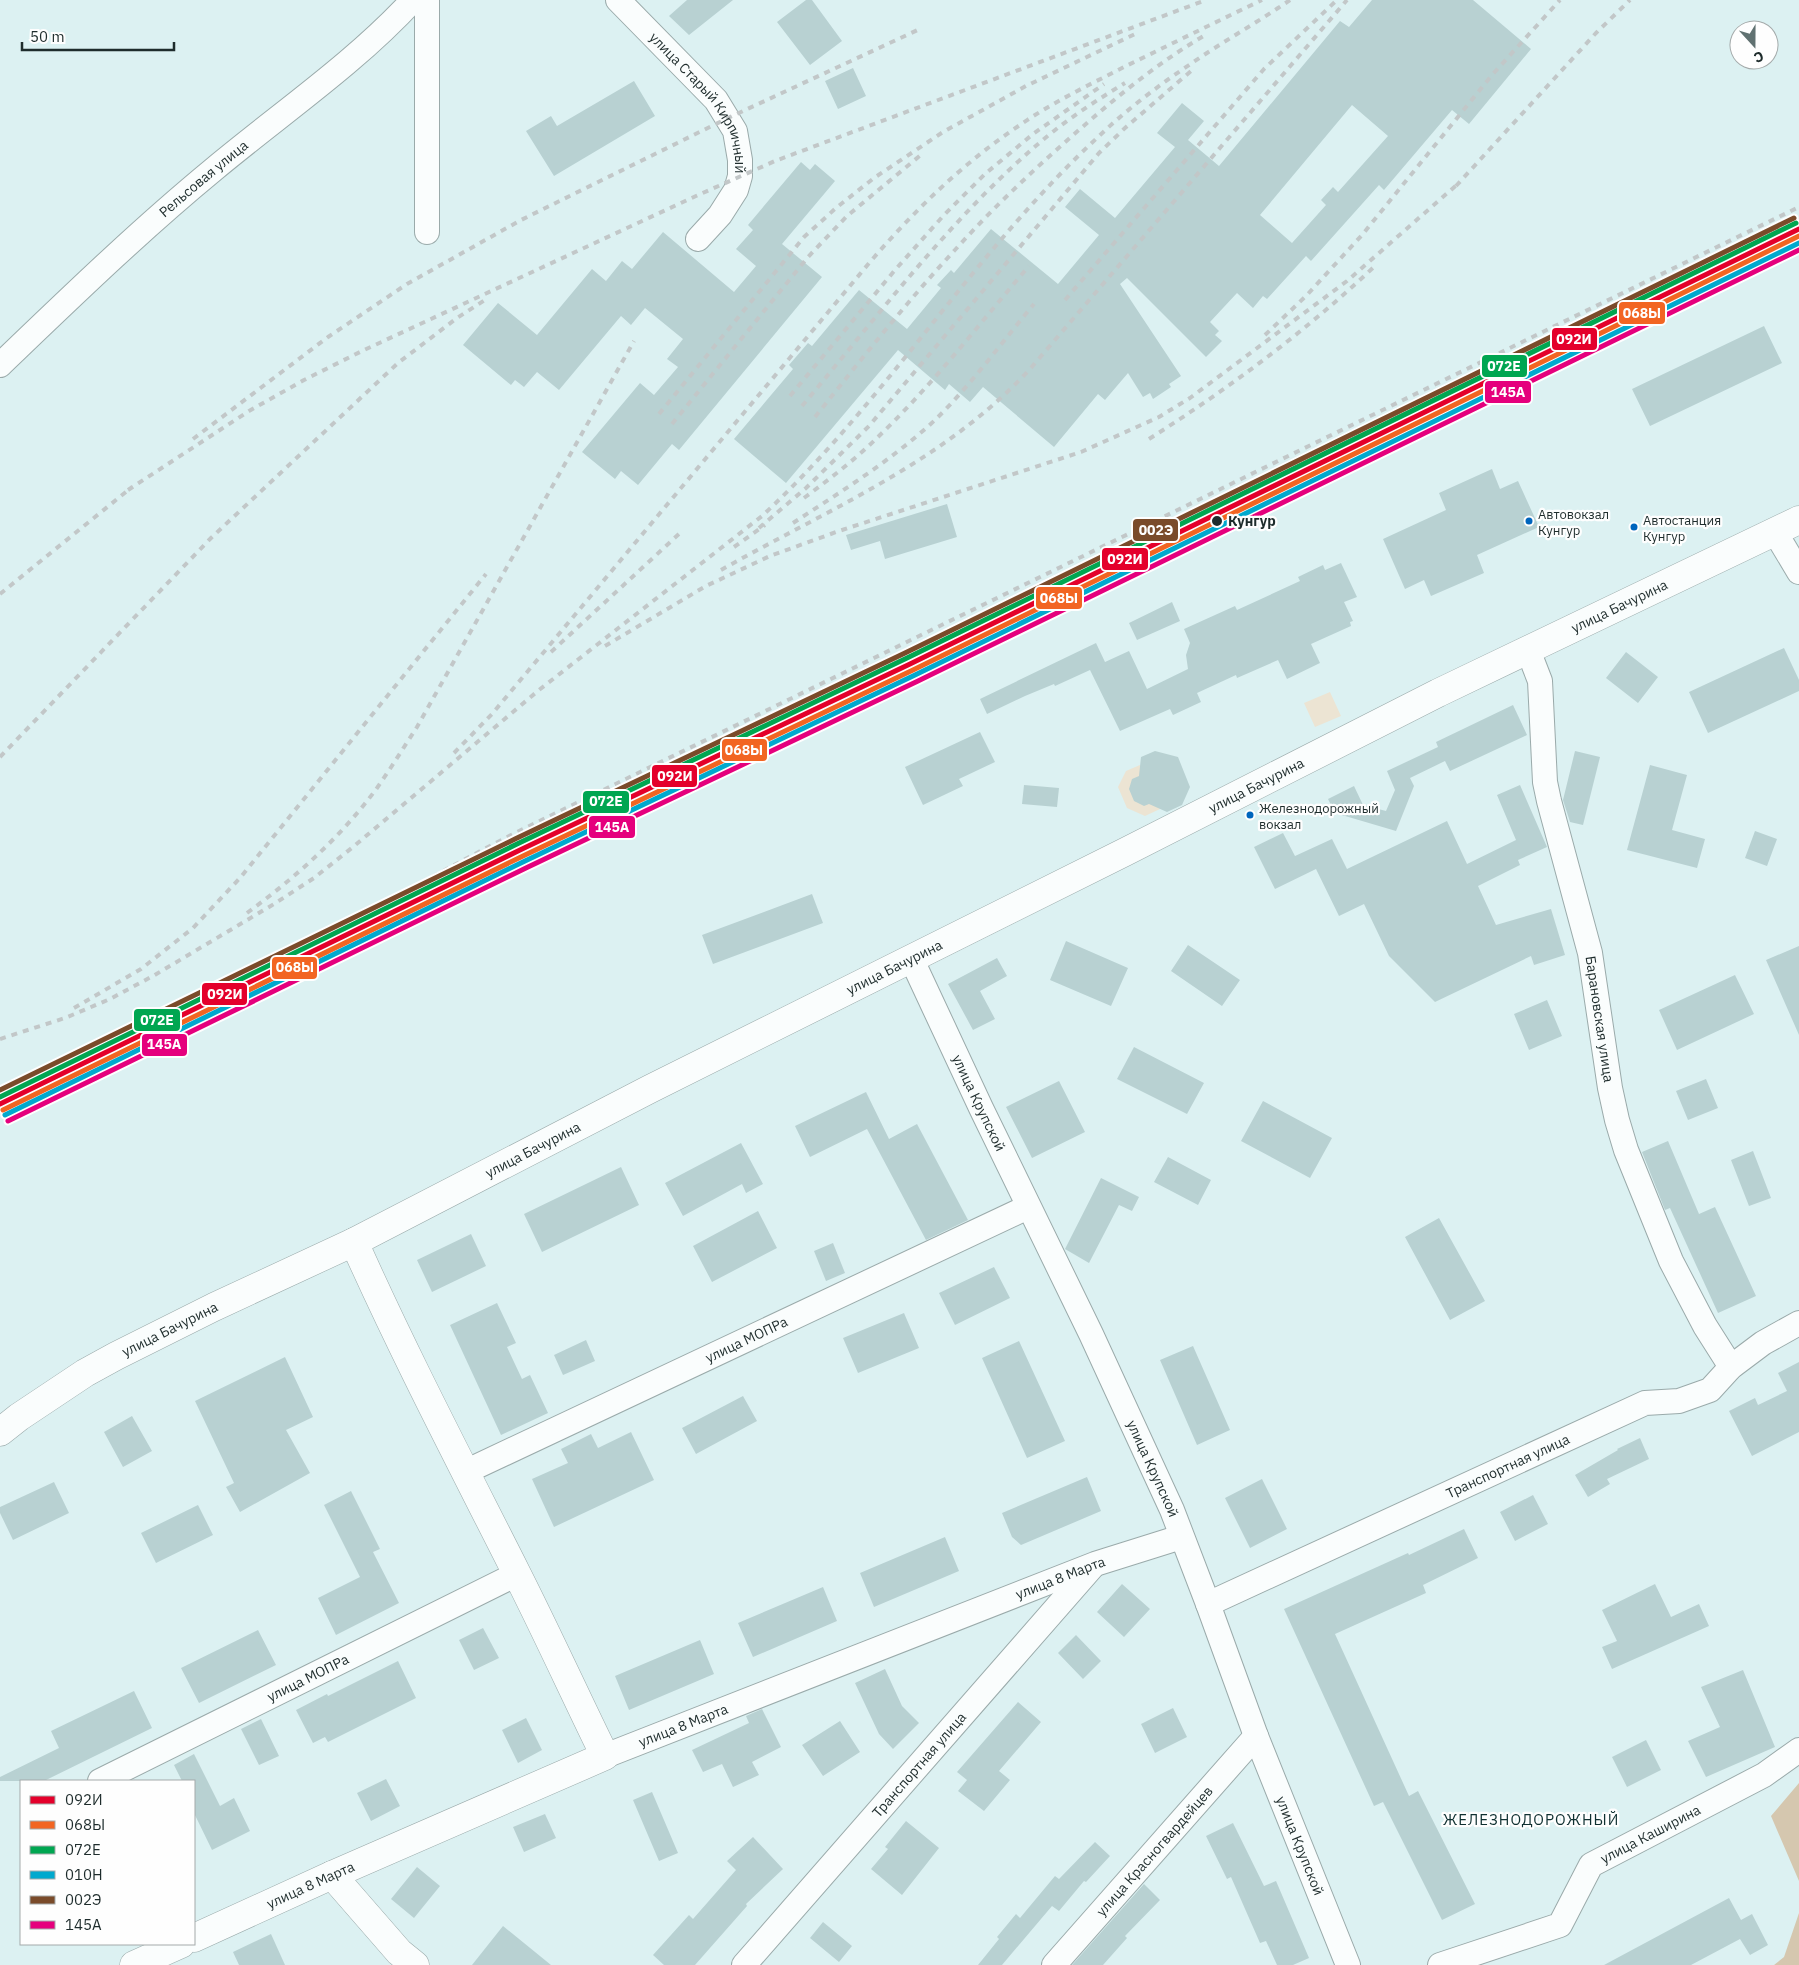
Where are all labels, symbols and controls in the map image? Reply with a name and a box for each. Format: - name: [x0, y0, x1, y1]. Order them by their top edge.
- scale bar: [22, 20, 175, 52]
- north arrow: [1729, 20, 1779, 70]
- text: 50 m: [30, 27, 65, 46]
- street label: улица Старый Кирпичный: [646, 29, 749, 173]
- text: С: [1751, 47, 1766, 67]
- street label: Рельсовая улица: [155, 136, 252, 221]
- line badge: 068Ы: [1618, 301, 1666, 325]
- text: 068Ы: [1623, 304, 1661, 322]
- line badge: 092И: [1551, 327, 1598, 351]
- text: 092И: [1556, 330, 1592, 348]
- line badge: 072Е: [1481, 354, 1528, 378]
- text: 072Е: [1487, 357, 1521, 375]
- line badge: 145А: [1484, 380, 1532, 404]
- text: 145А: [1491, 383, 1526, 401]
- place label: Автовокзал Кунгур: [1538, 506, 1609, 539]
- place label: Кунгур: [1228, 512, 1276, 530]
- place label: Автостанция Кунгур: [1643, 512, 1721, 545]
- marker: Кунгур: [1210, 514, 1224, 528]
- marker: Автовокзал Кунгур: [1524, 516, 1534, 526]
- line badge: 002Э: [1132, 518, 1179, 542]
- text: 002Э: [1139, 521, 1173, 539]
- marker: Автостанция Кунгур: [1629, 522, 1639, 532]
- line badge: 092И: [1101, 547, 1149, 571]
- text: 092И: [1107, 550, 1143, 568]
- street label: улица Бачурина: [1568, 575, 1671, 637]
- line badge: 068Ы: [1035, 586, 1083, 610]
- text: 068Ы: [1040, 589, 1078, 607]
- line badge: 068Ы: [721, 738, 768, 762]
- text: 068Ы: [725, 741, 763, 759]
- street label: улица Бачурина: [1205, 753, 1308, 817]
- line badge: 092И: [651, 764, 698, 788]
- text: 092И: [657, 767, 693, 785]
- line badge: 072Е: [582, 790, 630, 814]
- text: 072Е: [589, 792, 623, 810]
- place label: Железнодорожный вокзал: [1259, 800, 1379, 833]
- marker: Железнодорожный вокзал: [1245, 810, 1255, 820]
- line badge: 145А: [588, 815, 636, 839]
- text: 145А: [595, 818, 630, 836]
- street label: улица Бачурина: [843, 935, 946, 999]
- street label: Барановская улица: [1582, 955, 1618, 1084]
- line badge: 068Ы: [271, 956, 318, 980]
- text: 068Ы: [276, 958, 314, 976]
- line badge: 092И: [201, 982, 248, 1006]
- text: 092И: [207, 985, 243, 1003]
- line badge: 072Е: [133, 1008, 181, 1032]
- text: 072Е: [140, 1011, 174, 1029]
- line badge: 145А: [141, 1033, 188, 1057]
- text: 145А: [147, 1035, 182, 1053]
- street label: улица Крупской: [948, 1052, 1010, 1154]
- street label: улица Бачурина: [482, 1117, 584, 1182]
- street label: улица Бачурина: [119, 1297, 221, 1361]
- street label: улица МОПРа: [702, 1312, 791, 1367]
- street label: улица Крупской: [1123, 1417, 1183, 1520]
- street label: Транспортная улица: [1443, 1430, 1573, 1502]
- street label: улица 8 Марта: [1013, 1552, 1108, 1603]
- street label: улица МОПРа: [264, 1650, 352, 1706]
- street label: улица 8 Марта: [636, 1700, 731, 1751]
- street label: Транспортная улица: [868, 1708, 970, 1821]
- legend: [20, 1780, 195, 1945]
- street label: улица Красногвардейцев: [1092, 1782, 1217, 1920]
- text: 092И: [65, 1790, 103, 1809]
- street label: улица Крупской: [1272, 1794, 1328, 1898]
- street label: улица Каширина: [1597, 1800, 1704, 1868]
- district label: ЖЕЛЕЗНОДОРОЖНЫЙ: [1443, 1810, 1619, 1829]
- text: 068Ы: [65, 1815, 105, 1834]
- text: 072Е: [65, 1840, 101, 1859]
- street label: улица 8 Марта: [264, 1857, 358, 1913]
- text: 010Н: [65, 1865, 103, 1884]
- text: 002Э: [65, 1890, 101, 1909]
- text: 145А: [65, 1915, 102, 1934]

